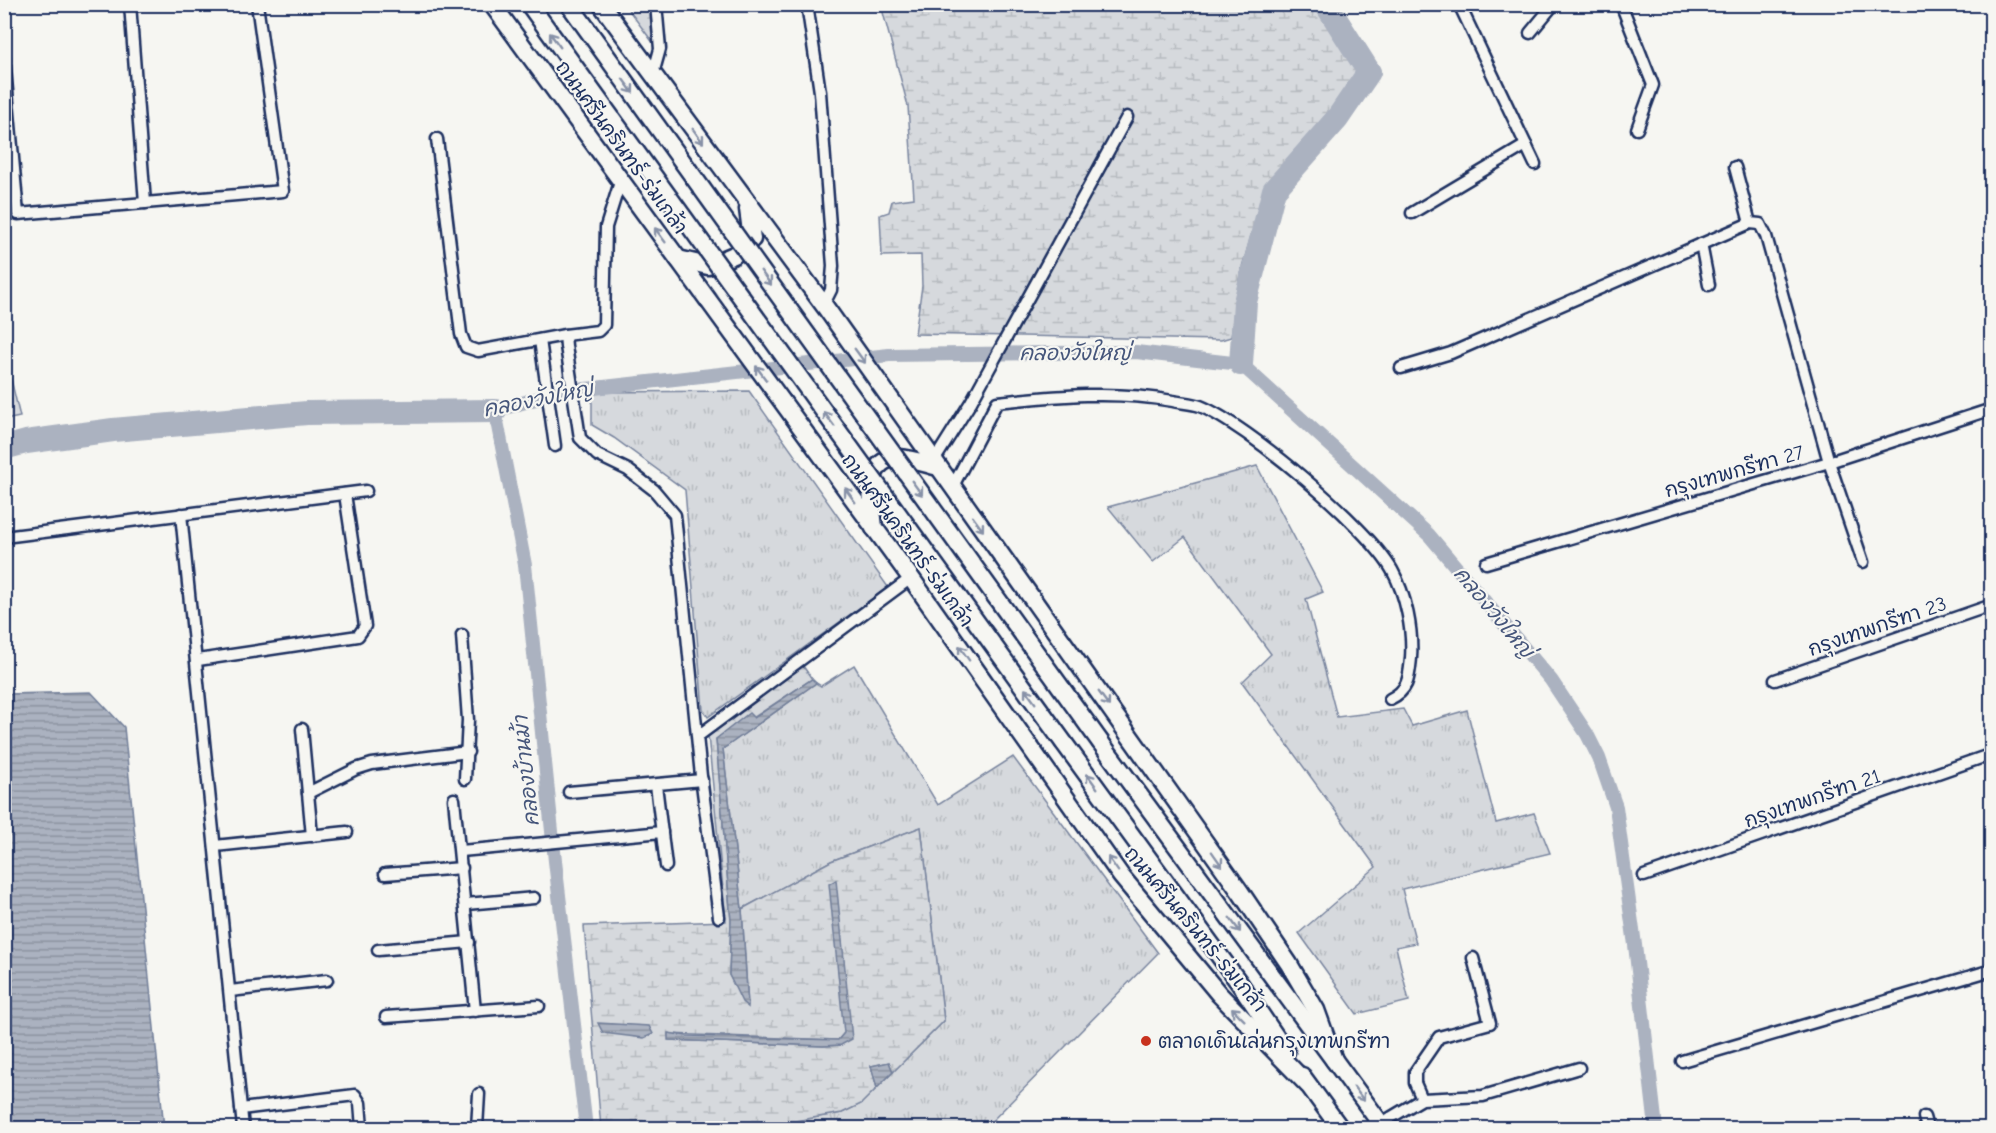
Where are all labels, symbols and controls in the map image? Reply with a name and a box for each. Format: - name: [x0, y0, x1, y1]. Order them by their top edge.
- one-way arrow: [548, 32, 561, 48]
- street label: ถนนศรีนครินทร์-ร่มเกล้า: [551, 55, 694, 238]
- one-way arrow: [622, 78, 634, 94]
- one-way arrow: [692, 128, 704, 144]
- one-way arrow: [654, 227, 667, 243]
- one-way arrow: [760, 270, 773, 286]
- water label: คลองวังใหญ่: [1019, 339, 1135, 366]
- one-way arrow: [854, 347, 866, 363]
- one-way arrow: [754, 365, 767, 381]
- water label: คลองวังใหญ่: [481, 374, 599, 422]
- one-way arrow: [823, 411, 836, 427]
- street label: กรุงเทพกรีฑา 27: [1661, 439, 1808, 506]
- street label: ถนนศรีนครินทร์-ร่มเกล้า: [837, 448, 980, 631]
- one-way arrow: [911, 479, 923, 495]
- one-way arrow: [844, 488, 856, 504]
- one-way arrow: [972, 516, 984, 532]
- water label: คลองวังใหญ่: [1448, 560, 1543, 666]
- street label: กรุงเทพกรีฑา 23: [1805, 591, 1951, 665]
- one-way arrow: [958, 646, 970, 662]
- one-way arrow: [1024, 688, 1036, 704]
- one-way arrow: [1098, 691, 1110, 707]
- water label: คลองบ้านม้า: [507, 713, 544, 828]
- street label: กรุงเทพกรีฑา 21: [1741, 763, 1885, 836]
- one-way arrow: [1086, 773, 1098, 789]
- street label: ถนนศรีนครินทร์-ร่มเกล้า: [1120, 841, 1273, 1017]
- one-way arrow: [1211, 850, 1223, 866]
- one-way arrow: [1107, 856, 1119, 873]
- one-way arrow: [1229, 917, 1242, 933]
- one-way arrow: [1230, 1006, 1245, 1021]
- place label: ตลาดเดินเล่นกรุงเทพกรีฑา: [1158, 1028, 1390, 1057]
- marker: ตลาดเดินเล่นกรุงเทพกรีฑา: [1139, 1034, 1153, 1048]
- one-way arrow: [1353, 1086, 1365, 1102]

